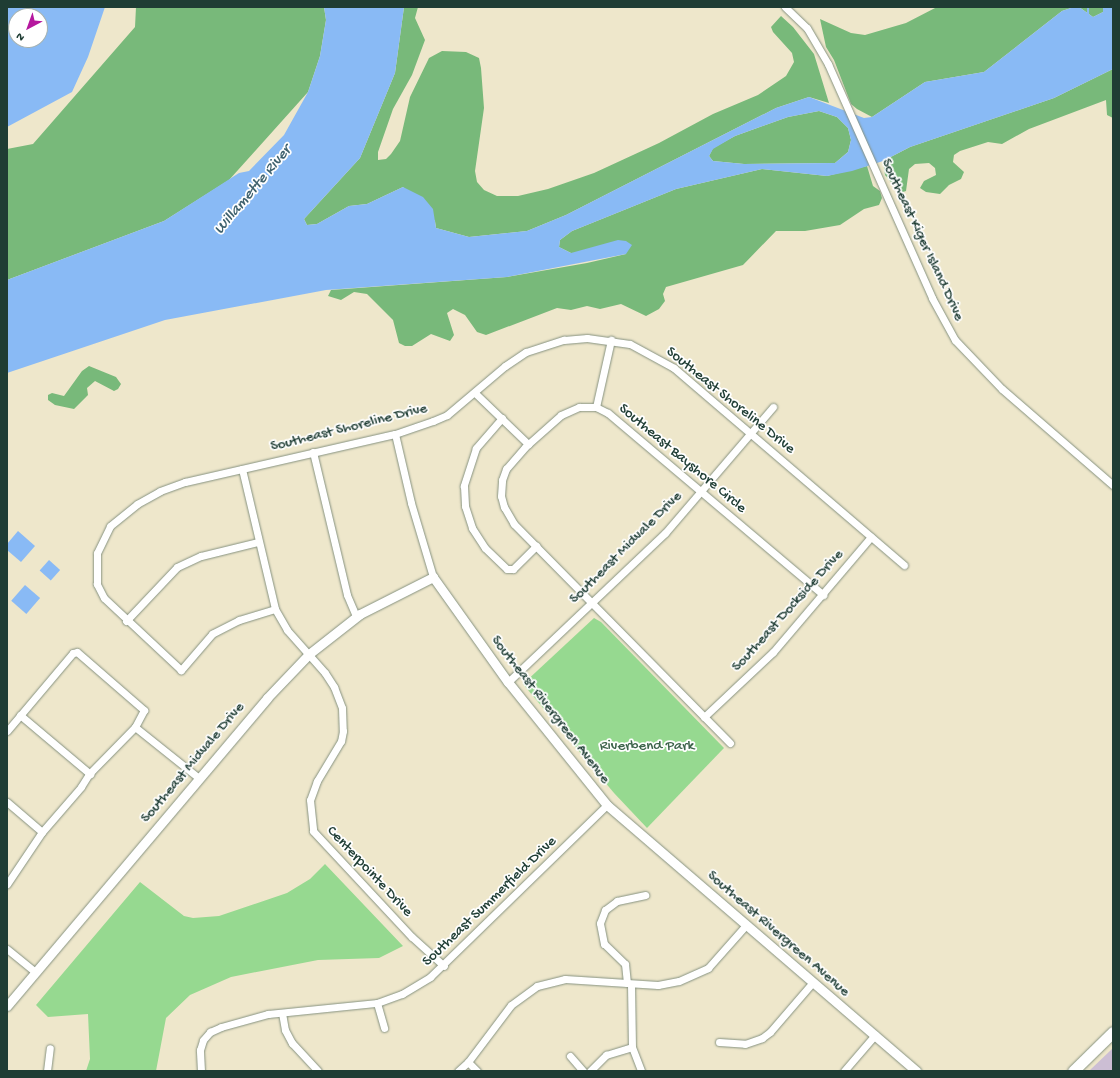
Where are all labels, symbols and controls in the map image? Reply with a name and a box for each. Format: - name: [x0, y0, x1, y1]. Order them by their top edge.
- north arrow: [8, 8, 48, 48]
- text: N: [14, 29, 27, 43]
- water label: Willamette River: [211, 142, 297, 240]
- street label: Southeast Kiger Island Drive: [876, 156, 968, 324]
- street label: Southeast Shoreline Drive: [662, 343, 798, 459]
- street label: Southeast Shoreline Drive: [269, 400, 429, 456]
- street label: Southeast Bayshore Circle: [614, 400, 750, 518]
- street label: Southeast Midvale Drive: [566, 488, 686, 608]
- street label: Southeast Dockside Drive: [728, 546, 848, 676]
- street label: Southeast Rivergreen Avenue: [487, 632, 613, 788]
- street label: Southeast Midvale Drive: [137, 699, 249, 827]
- park label: Riverbend Park: [600, 738, 694, 756]
- street label: Centerpointe Drive: [322, 823, 416, 921]
- street label: Southeast Summerfield Drive: [419, 833, 561, 971]
- street label: Southeast Rivergreen Avenue: [703, 867, 853, 1001]

